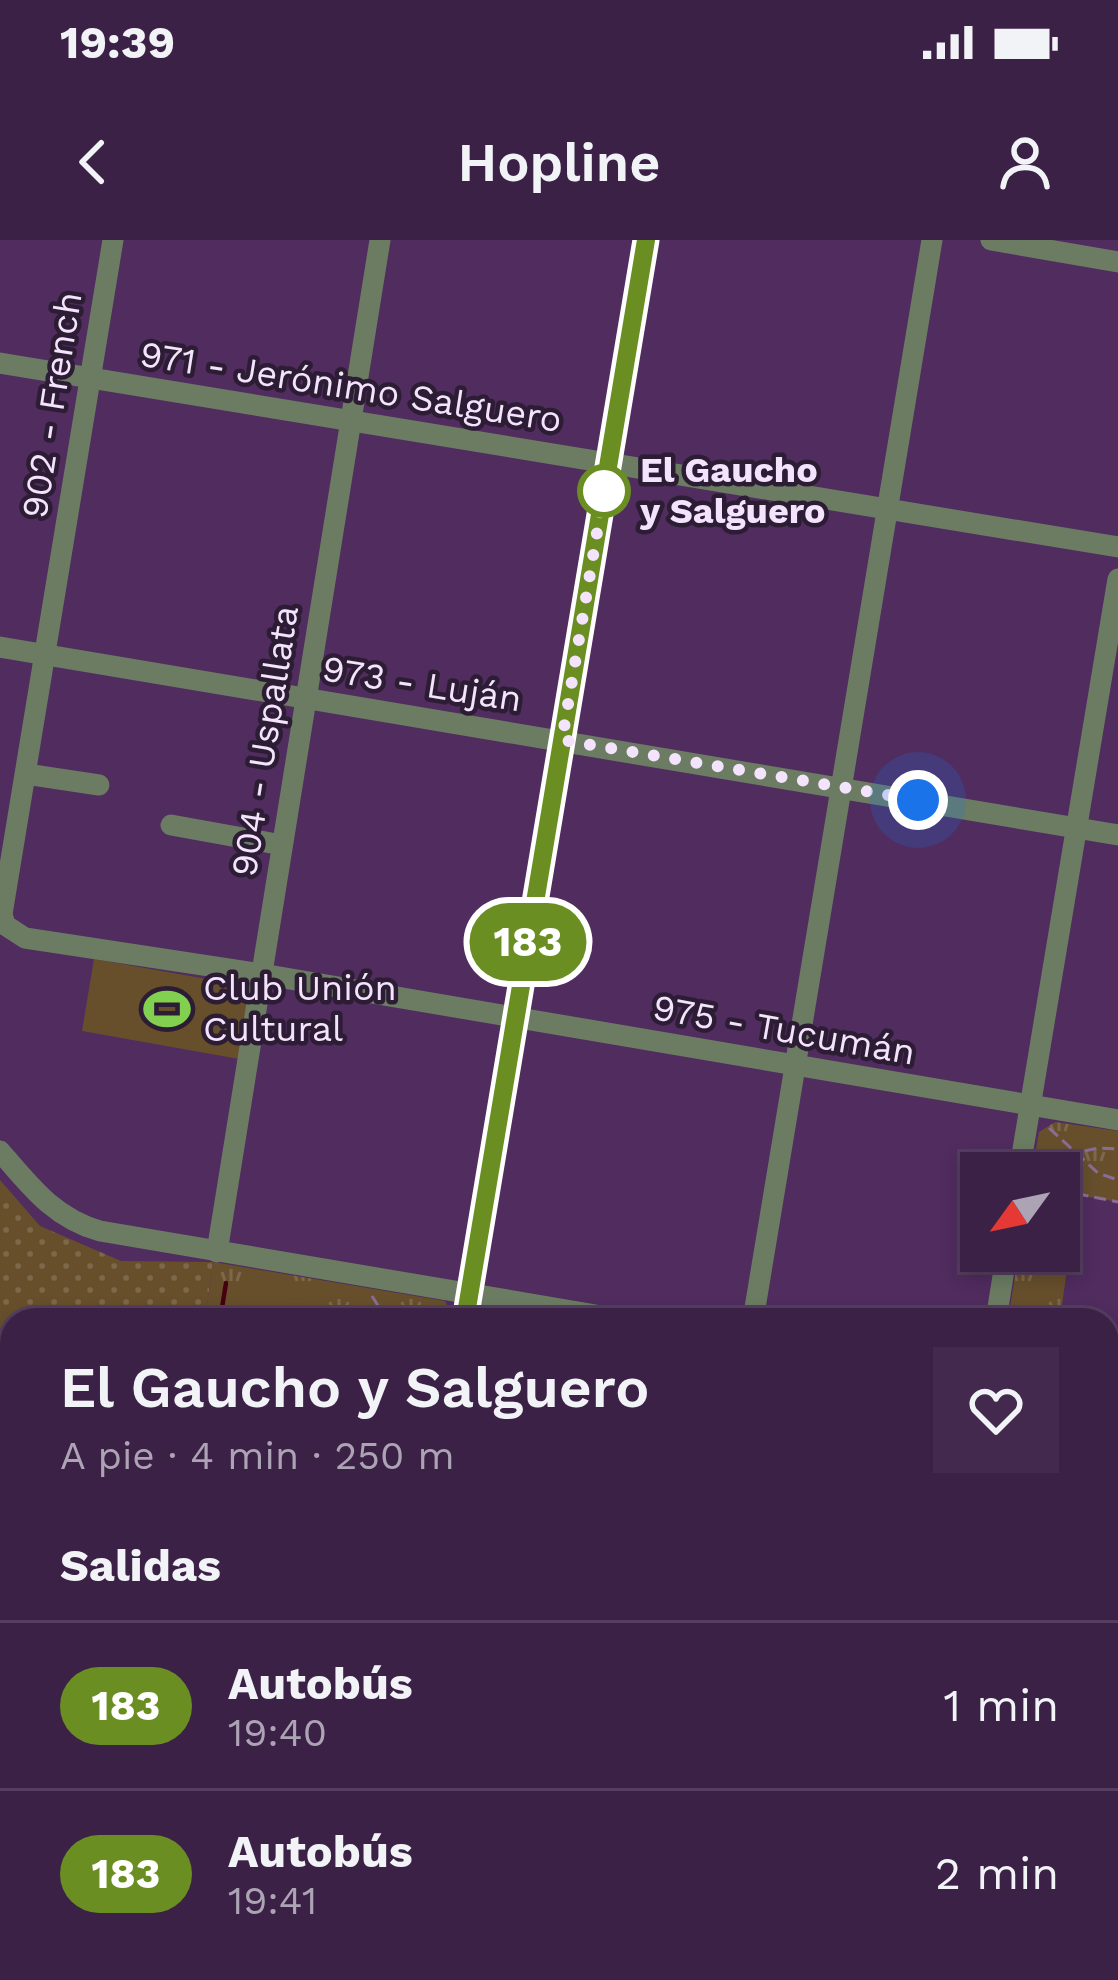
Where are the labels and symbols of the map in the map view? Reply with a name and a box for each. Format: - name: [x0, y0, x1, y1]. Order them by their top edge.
- street label: 902 - French: [13, 289, 91, 521]
- street label: 971 - Jerónimo Salguero: [137, 333, 565, 441]
- place label: El Gaucho y Salguero: [639, 449, 826, 532]
- marker: El Gaucho y Salguero: [579, 466, 629, 516]
- street label: 904 - Uspallata: [223, 603, 307, 879]
- street label: 973 - Luján: [319, 648, 525, 720]
- your location: [888, 770, 948, 830]
- line badge: 183: [459, 903, 597, 981]
- place label: Club Unión Cultural: [203, 967, 397, 1050]
- sports icon: Club Unión Cultural: [142, 984, 192, 1034]
- street label: 975 - Tucumán: [650, 986, 918, 1074]
- north arrow: [960, 1152, 1080, 1272]

